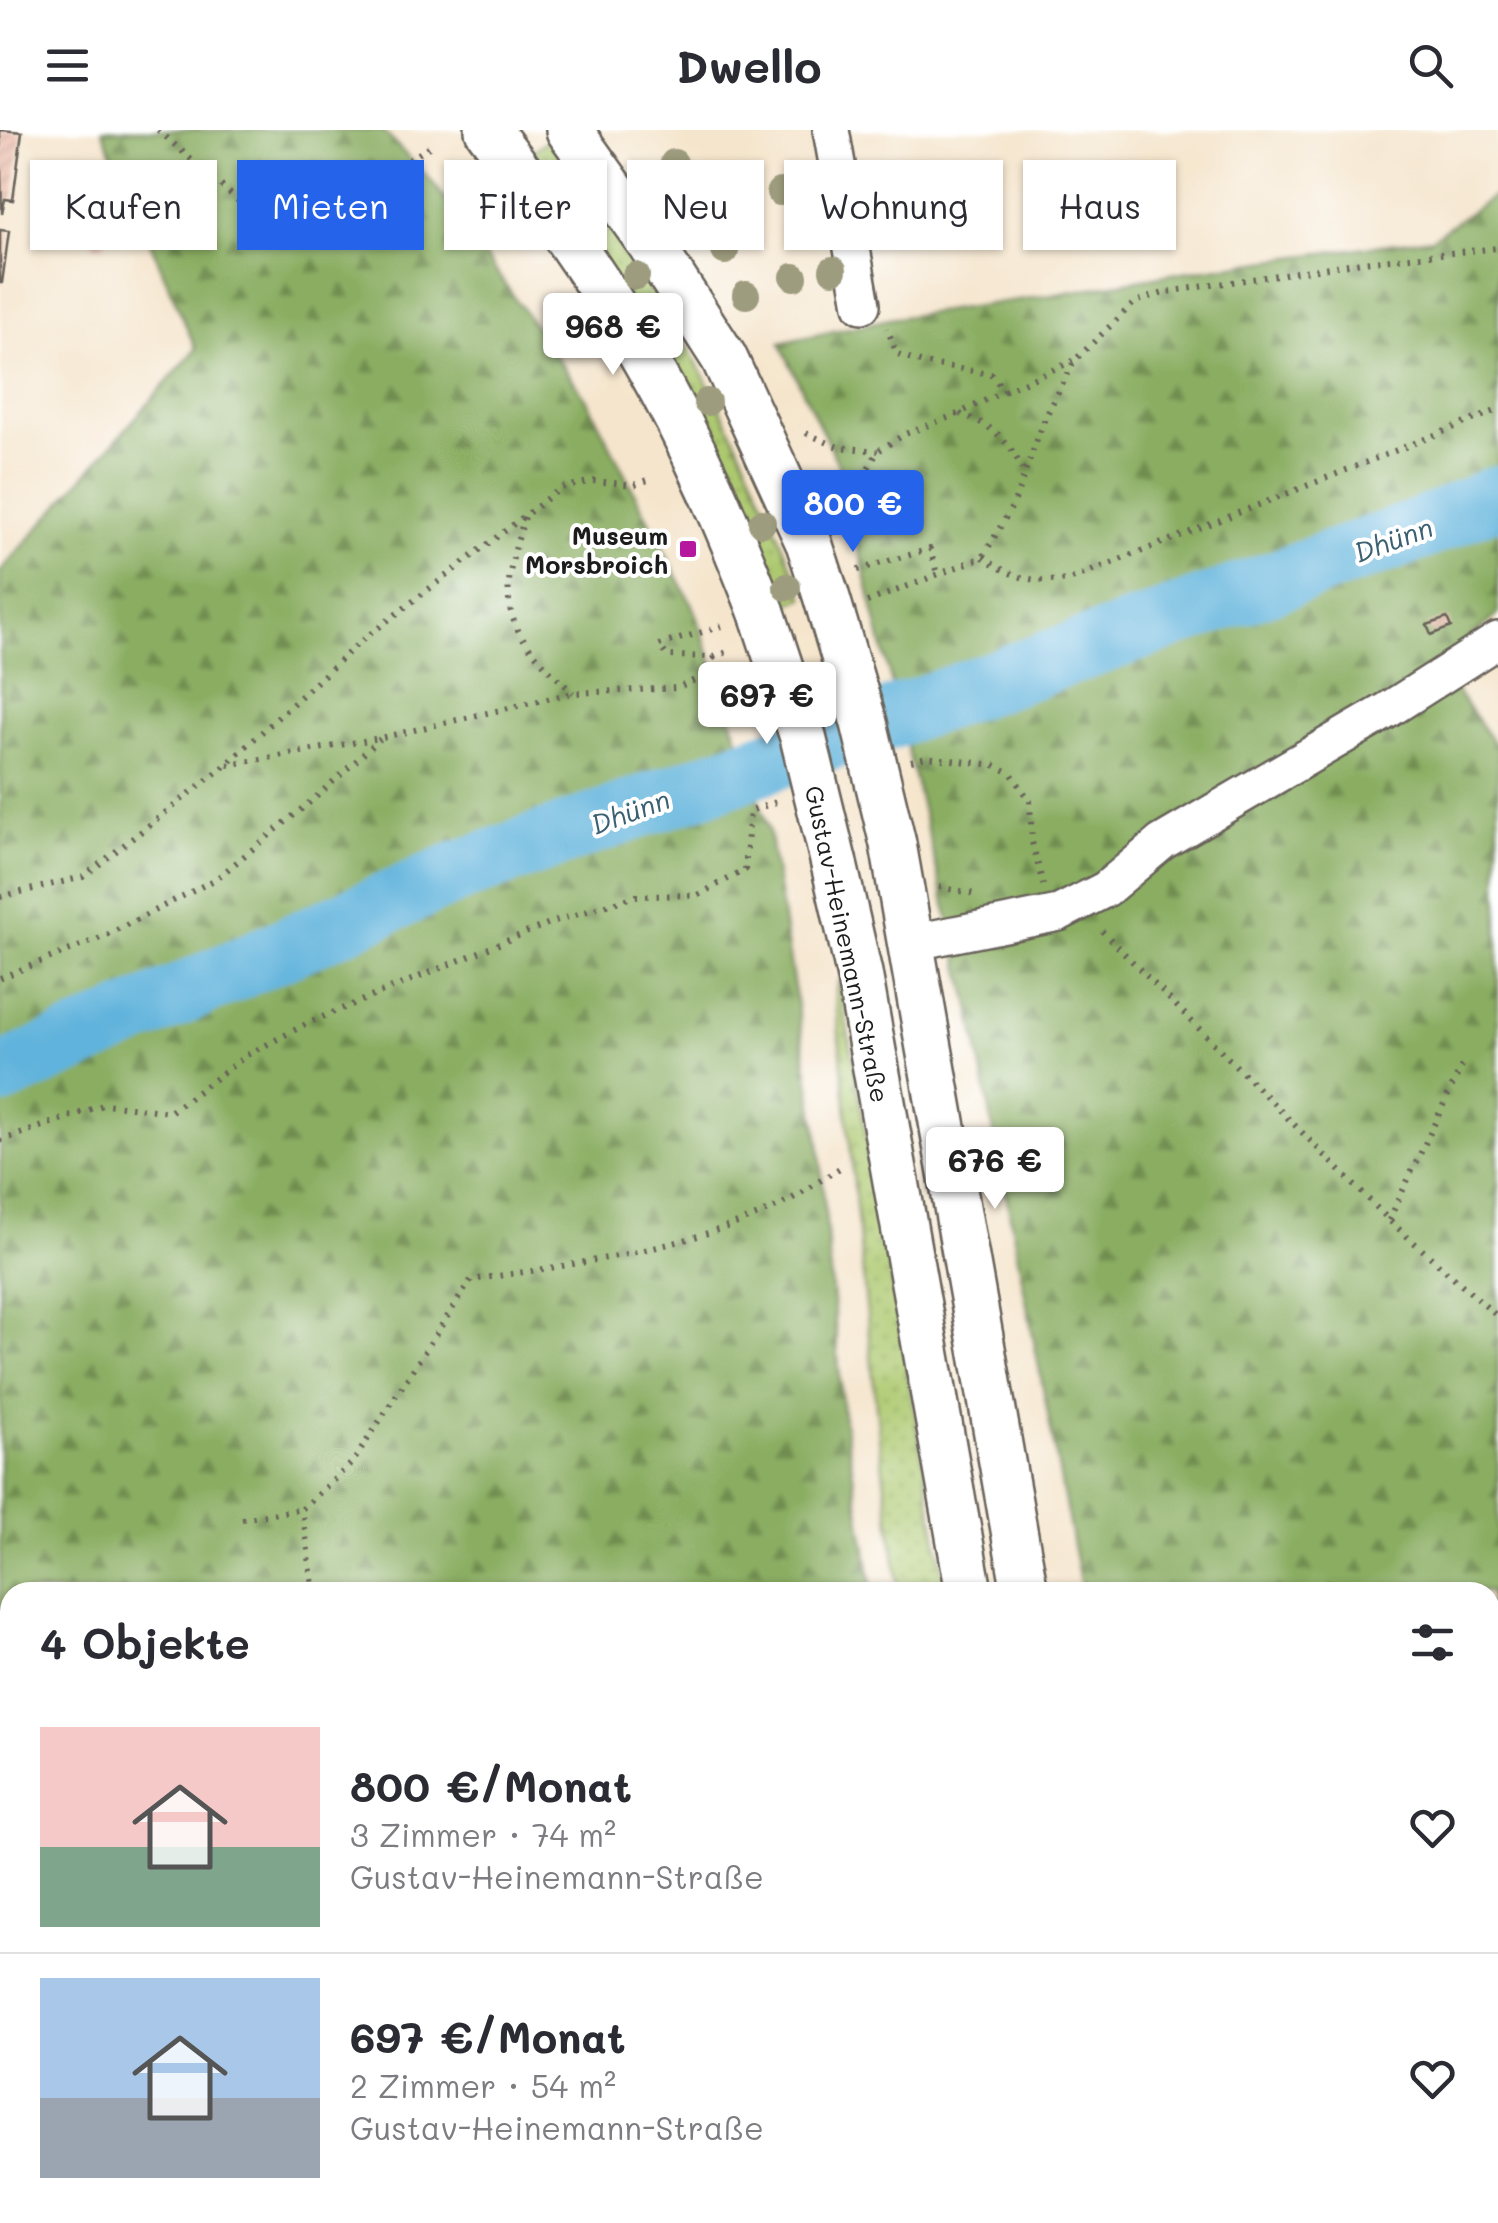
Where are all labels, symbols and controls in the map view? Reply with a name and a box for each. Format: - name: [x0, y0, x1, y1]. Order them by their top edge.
- text: Dwello: [676, 36, 822, 94]
- icon: menu: [40, 38, 95, 93]
- icon: search: [1403, 38, 1458, 93]
- chip: Kaufen: [30, 160, 217, 250]
- chip: Mieten: [237, 160, 424, 250]
- chip: Filter: [444, 160, 607, 250]
- chip: Neu: [627, 160, 764, 250]
- chip: Wohnung: [784, 160, 1003, 250]
- chip: Haus: [1023, 160, 1176, 250]
- pin: 968 €: [543, 293, 683, 378]
- text: 968 €: [565, 304, 661, 346]
- pin: 800 €: [783, 470, 923, 555]
- text: 800 €: [804, 481, 902, 523]
- water label: Dhünn: [1349, 508, 1437, 570]
- place label: Museum Morsbroich: [525, 519, 668, 580]
- marker: Museum Morsbroich: [677, 538, 699, 560]
- pin: 697 €: [697, 662, 837, 747]
- text: 697 €: [720, 673, 814, 715]
- water label: Dhünn: [586, 780, 674, 842]
- street label: Gustav-Heinemann-Straße: [799, 783, 897, 1105]
- pin: 676 €: [925, 1127, 1065, 1212]
- text: 676 €: [948, 1138, 1042, 1180]
- text: 4 Objekte: [40, 1615, 250, 1670]
- icon: filters: [1405, 1615, 1460, 1670]
- text: 800 €/Monat: [350, 1758, 632, 1813]
- icon: home: [120, 1767, 240, 1887]
- icon: heart: [1405, 1800, 1460, 1855]
- text: 3 Zimmer · 74 m²: [350, 1813, 616, 1855]
- text: Gustav-Heinemann-Straße: [350, 1855, 764, 1897]
- text: 697 €/Monat: [350, 2009, 626, 2064]
- icon: home: [120, 2018, 240, 2138]
- icon: heart: [1405, 2051, 1460, 2106]
- text: 2 Zimmer · 54 m²: [350, 2064, 616, 2106]
- text: Gustav-Heinemann-Straße: [350, 2106, 764, 2148]

